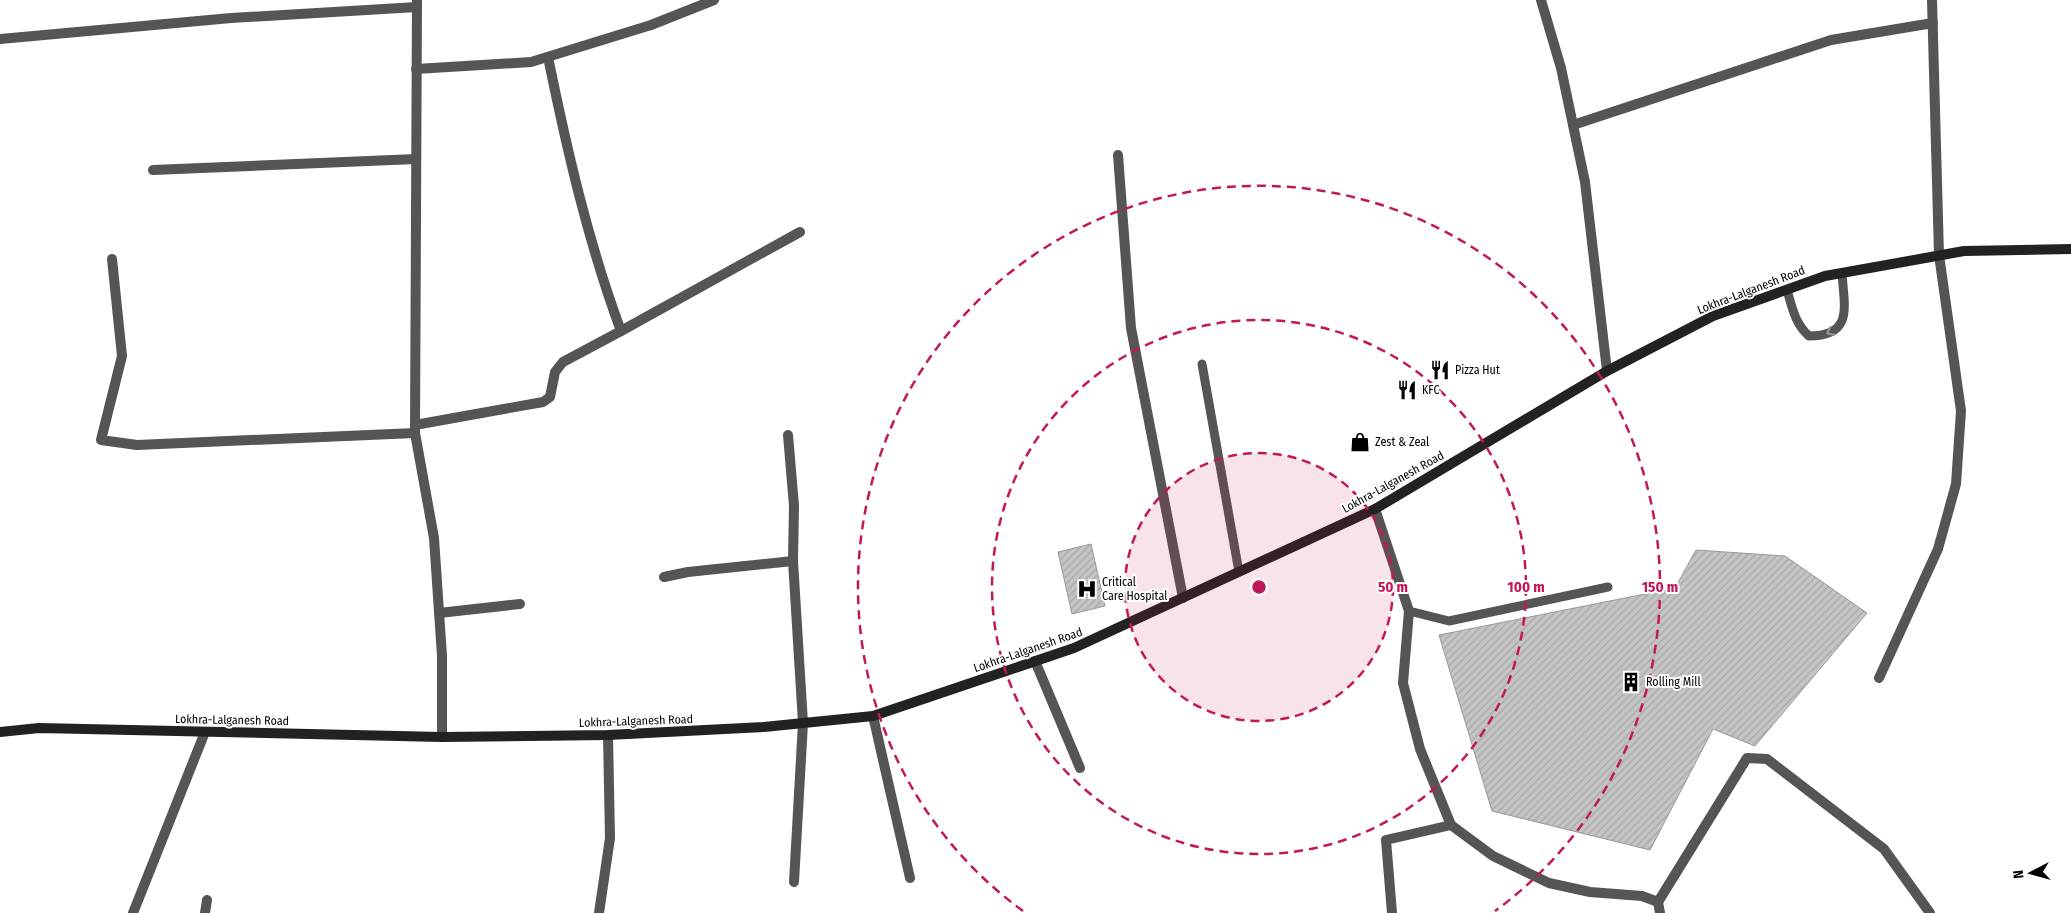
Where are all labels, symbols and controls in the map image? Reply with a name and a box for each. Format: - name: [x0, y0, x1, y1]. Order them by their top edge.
- street label: Lokhra-Lalganesh Road: [1695, 263, 1807, 317]
- one-way arrow: [1826, 326, 1835, 336]
- restaurant icon: Pizza Hut: [1429, 359, 1451, 381]
- place label: Pizza Hut: [1455, 363, 1500, 377]
- restaurant icon: KFC: [1396, 379, 1418, 401]
- place label: KFC: [1422, 383, 1440, 397]
- shop icon: Zest & Zeal: [1349, 431, 1371, 453]
- place label: Zest & Zeal: [1375, 435, 1429, 449]
- street label: Lokhra-Lalganesh Road: [1340, 448, 1446, 516]
- place label: Critical Care Hospital: [1102, 575, 1167, 603]
- hospital icon: Critical Care Hospital: [1076, 578, 1098, 600]
- centre of rings: [1250, 578, 1268, 596]
- text: 50 m: [1378, 578, 1408, 596]
- text: 100 m: [1507, 578, 1545, 596]
- text: 150 m: [1642, 578, 1678, 596]
- street label: Lokhra-Lalganesh Road: [972, 625, 1084, 675]
- building icon: Rolling Mill: [1620, 671, 1642, 693]
- place label: Rolling Mill: [1646, 675, 1701, 689]
- street label: Lokhra-Lalganesh Road: [175, 712, 289, 728]
- street label: Lokhra-Lalganesh Road: [579, 712, 693, 730]
- north arrow: [2006, 848, 2056, 898]
- text: N: [2010, 869, 2027, 879]

